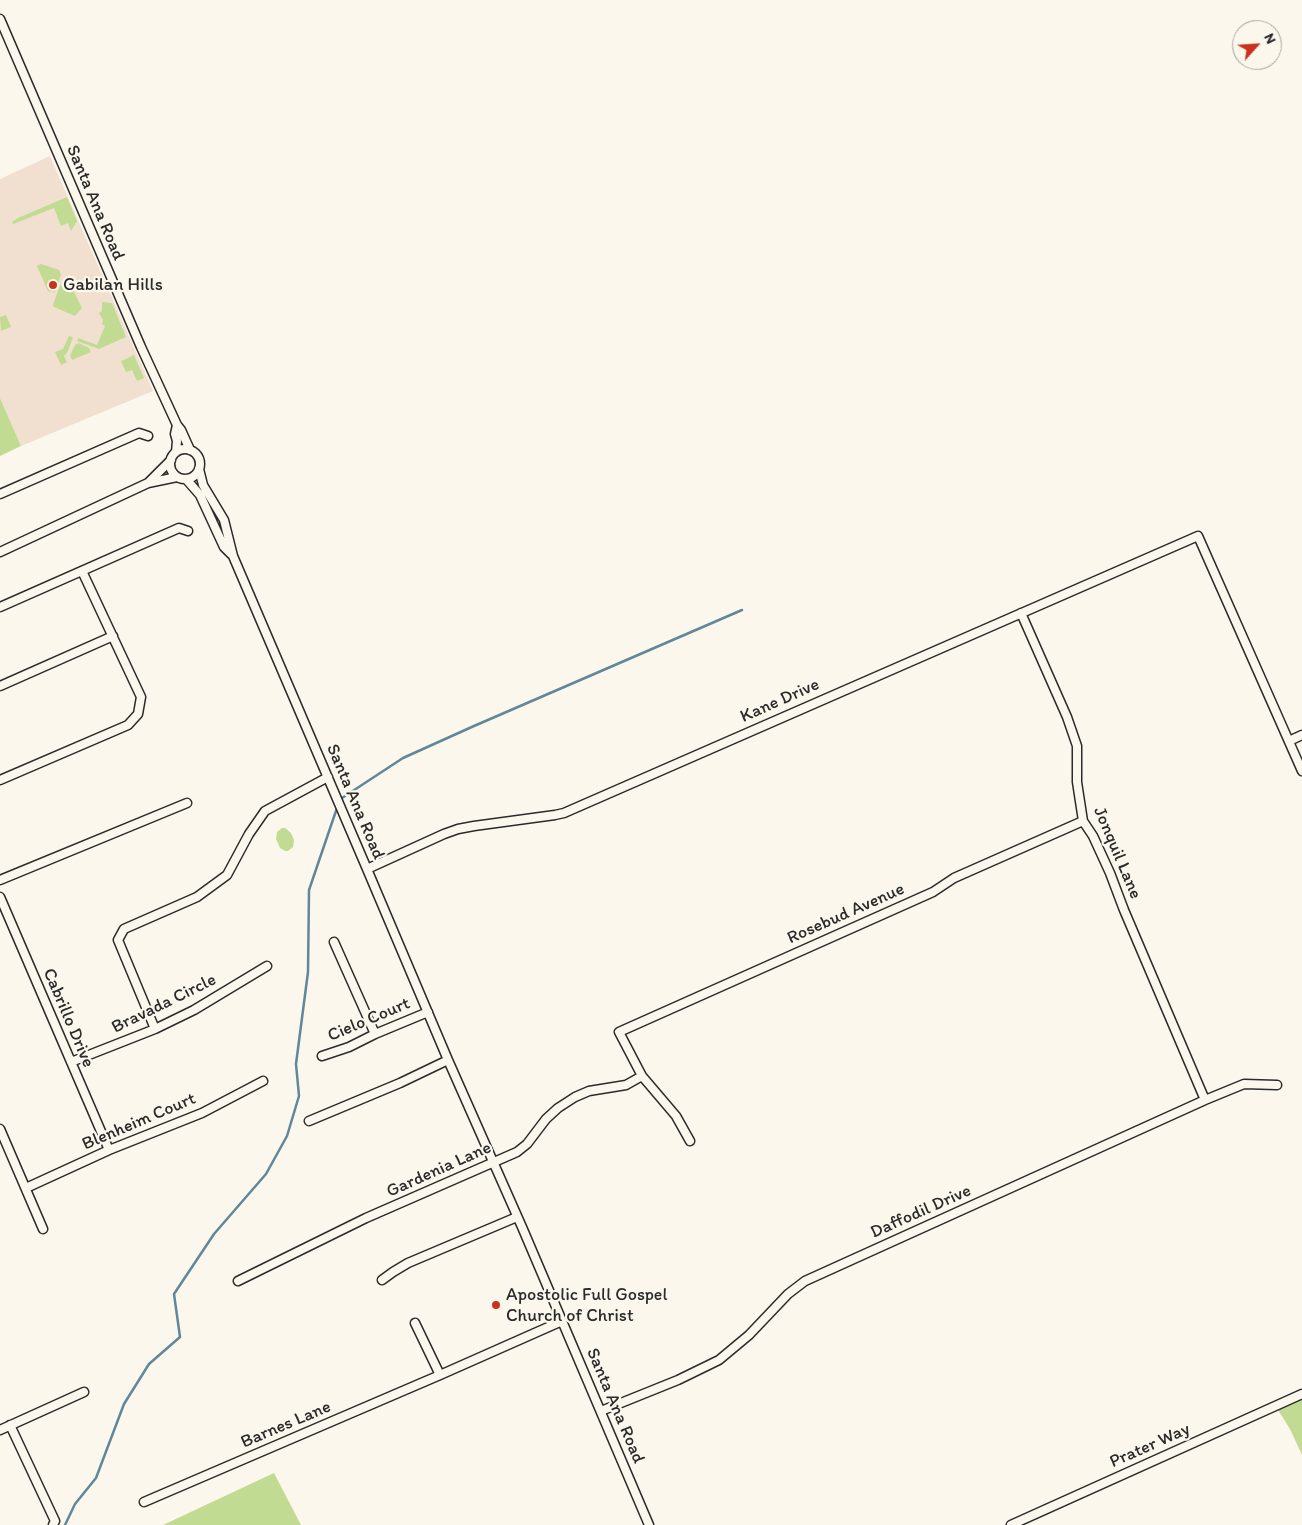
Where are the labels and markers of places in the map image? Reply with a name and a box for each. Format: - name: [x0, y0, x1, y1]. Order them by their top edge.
- place label: Gabilan Hills: [63, 274, 163, 296]
- marker: Gabilan Hills: [47, 279, 59, 291]
- place label: Apostolic Full Gospel Church of Christ: [506, 1284, 668, 1326]
- marker: Apostolic Full Gospel Church of Christ: [490, 1299, 502, 1311]

